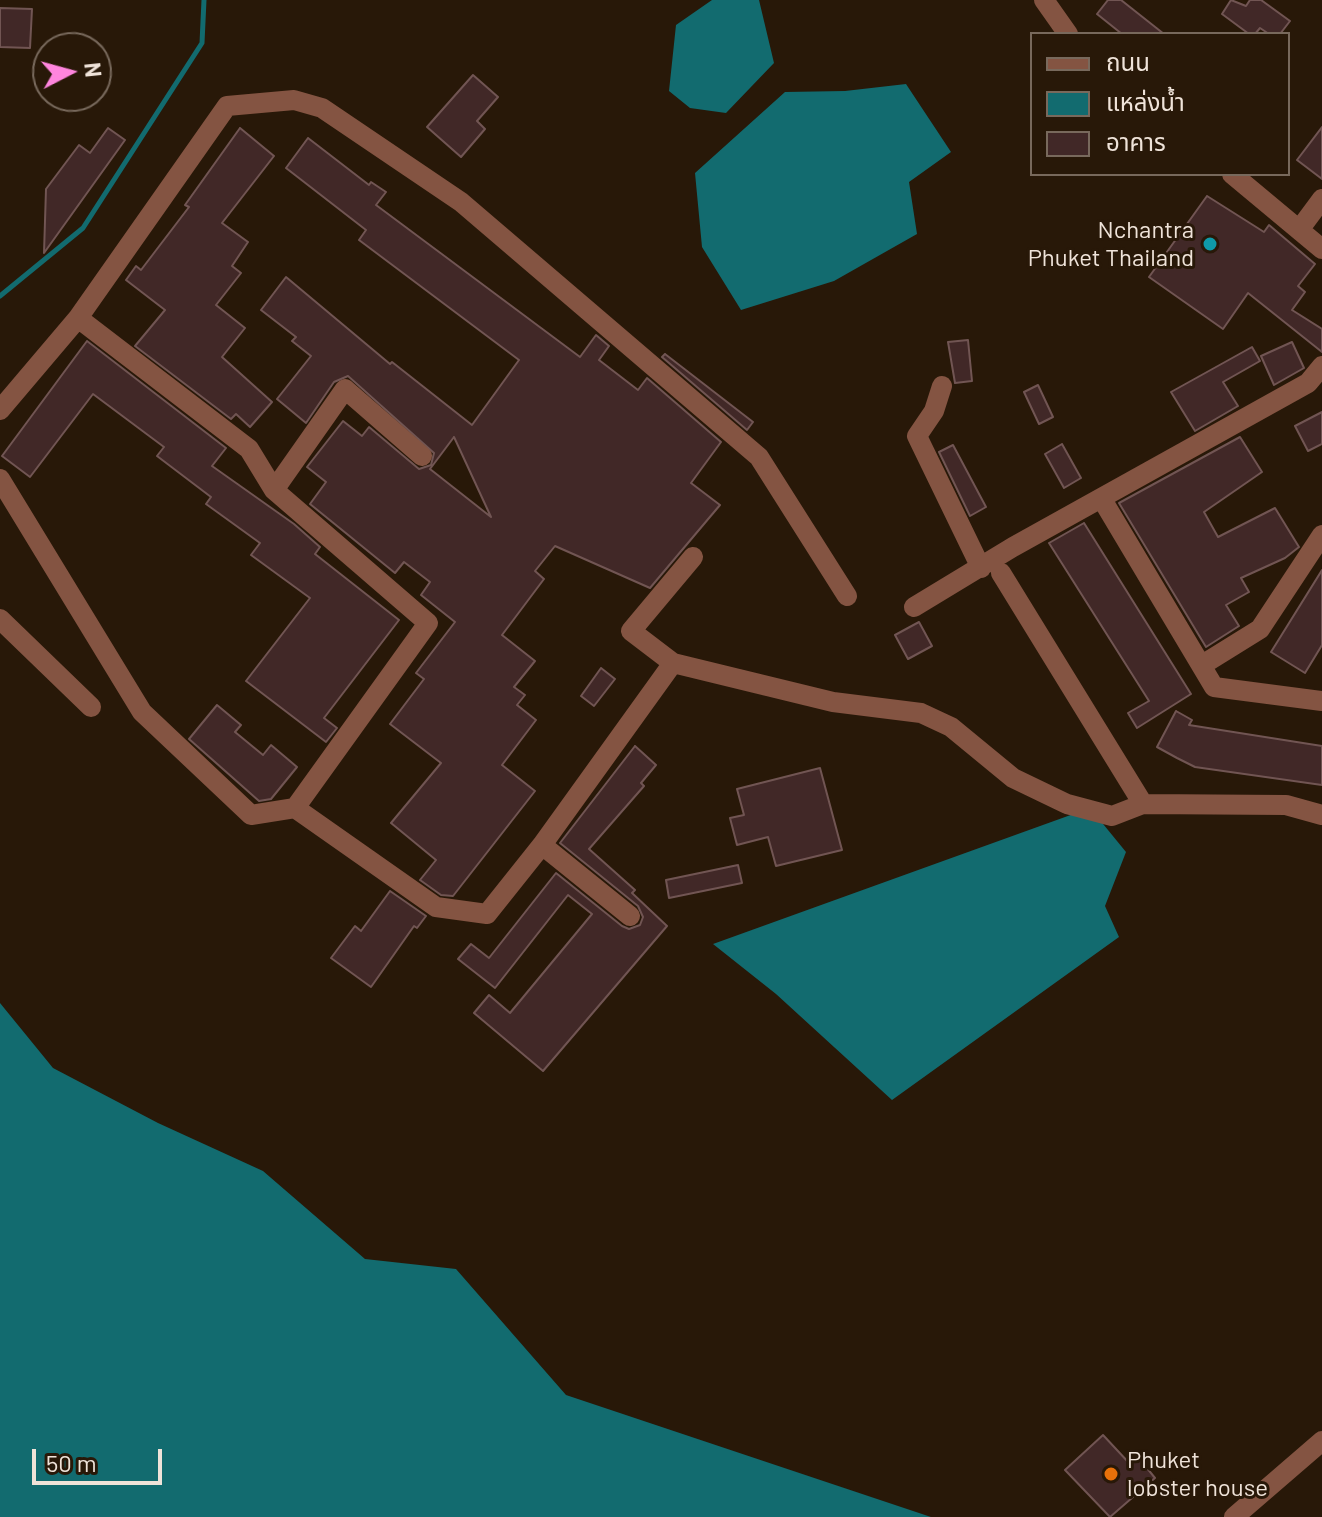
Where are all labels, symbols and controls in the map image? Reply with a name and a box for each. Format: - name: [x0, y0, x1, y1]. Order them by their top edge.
- north arrow: [32, 32, 112, 112]
- legend: [1030, 32, 1290, 176]
- text: ถนน: [1106, 47, 1150, 76]
- text: N: [80, 61, 108, 78]
- text: แหล่งน้ำ: [1106, 87, 1185, 116]
- text: อาคาร: [1106, 127, 1166, 156]
- place label: Nchantra Phuket Thailand: [1028, 216, 1194, 272]
- marker: Nchantra Phuket Thailand: [1201, 235, 1219, 253]
- scale bar: [36, 1433, 166, 1483]
- place label: Phuket lobster house: [1127, 1446, 1268, 1502]
- text: 50 m: [46, 1448, 97, 1477]
- marker: Phuket lobster house: [1102, 1465, 1120, 1483]

